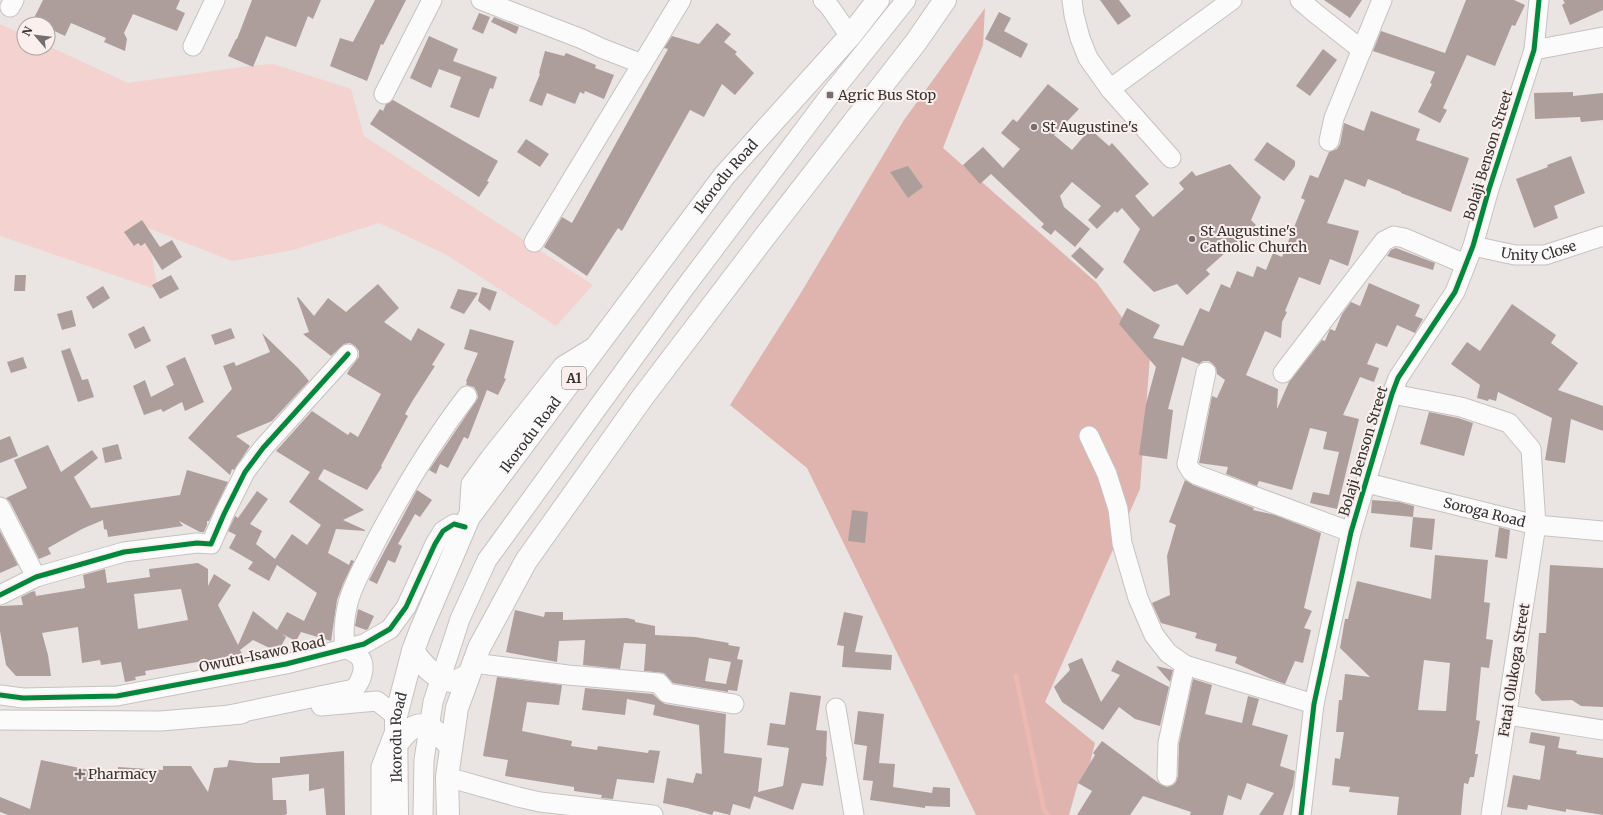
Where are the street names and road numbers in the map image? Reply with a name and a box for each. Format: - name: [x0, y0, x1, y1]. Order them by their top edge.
- street label: Bolaji Benson Street: [1460, 87, 1517, 222]
- street label: Ikorodu Road: [690, 135, 762, 217]
- street label: Unity Close: [1499, 236, 1579, 265]
- road number: A1: [562, 367, 586, 389]
- street label: Bolaji Benson Street: [1335, 383, 1392, 518]
- street label: Ikorodu Road: [496, 393, 565, 477]
- street label: Soroga Road: [1441, 493, 1528, 531]
- street label: Fatai Olukoga Street: [1495, 601, 1534, 738]
- street label: Owutu-Isawo Road: [197, 632, 327, 676]
- street label: Ikorodu Road: [387, 690, 411, 783]

